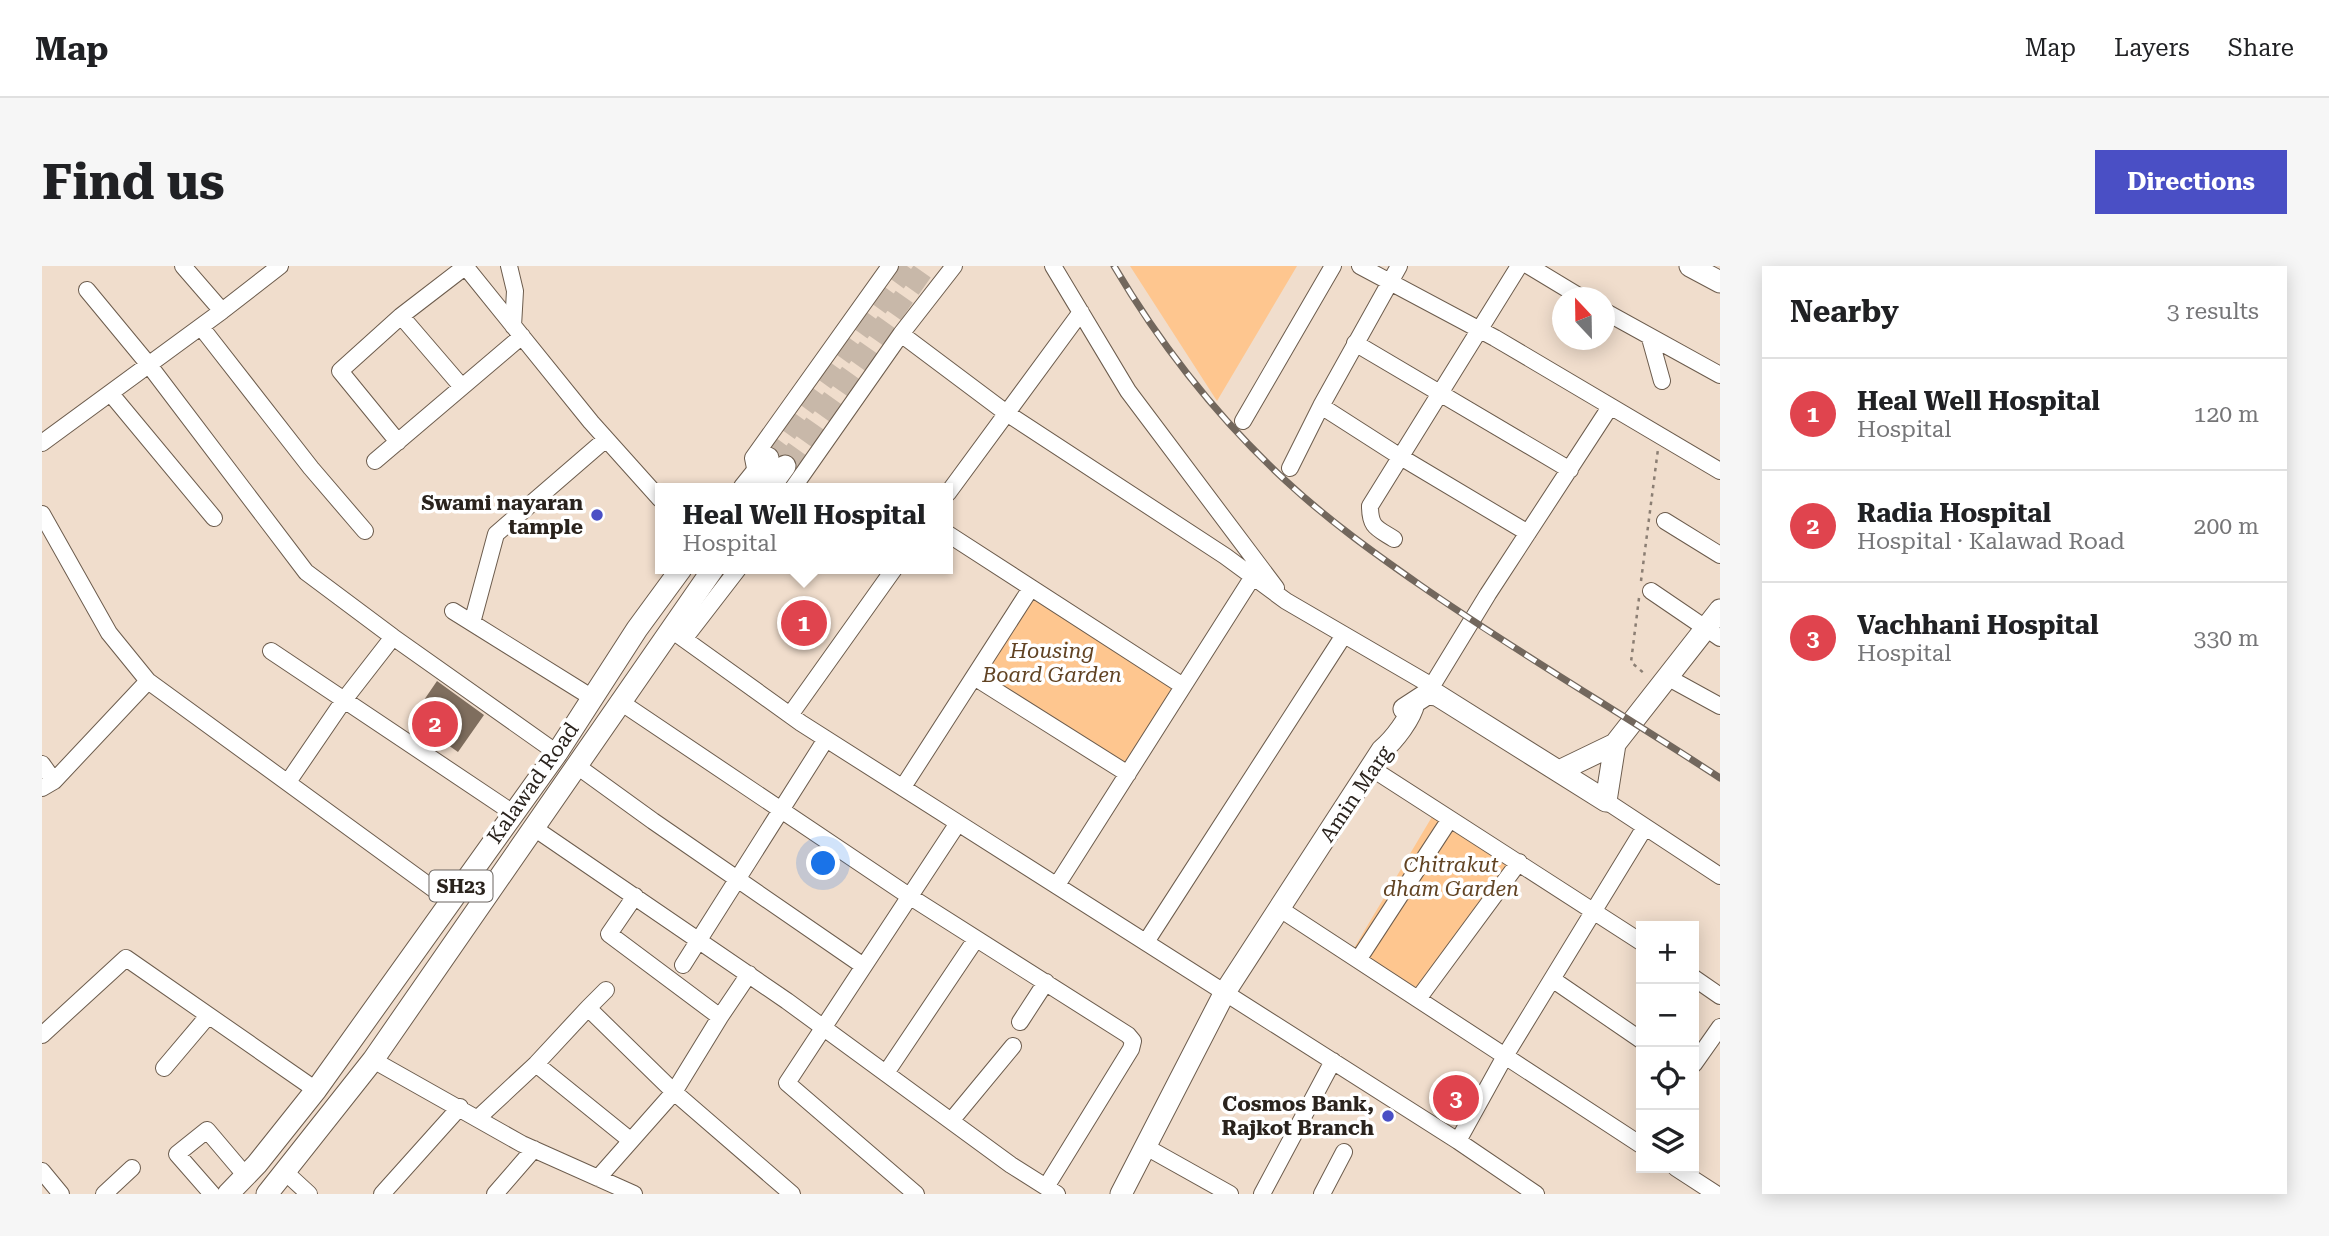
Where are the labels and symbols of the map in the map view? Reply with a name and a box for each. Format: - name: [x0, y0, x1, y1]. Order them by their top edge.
- north arrow: [1552, 287, 1615, 350]
- place label: Swami nayaran tample: [421, 491, 583, 539]
- marker: Swami nayaran tample: [589, 507, 605, 523]
- pin: 1: [781, 597, 827, 649]
- park label: Housing Board Garden: [981, 639, 1122, 687]
- pin: 2: [412, 698, 458, 750]
- street label: Kalawad Road: [482, 717, 584, 848]
- street label: Amin Marg: [1315, 741, 1397, 847]
- your location: [806, 846, 840, 880]
- park label: Chitrakut dham Garden: [1383, 853, 1519, 901]
- road number: SH23: [430, 870, 492, 902]
- pin: 3: [1433, 1072, 1479, 1124]
- place label: Cosmos Bank, Rajkot Branch: [1222, 1092, 1374, 1140]
- marker: Cosmos Bank, Rajkot Branch: [1380, 1108, 1396, 1124]

